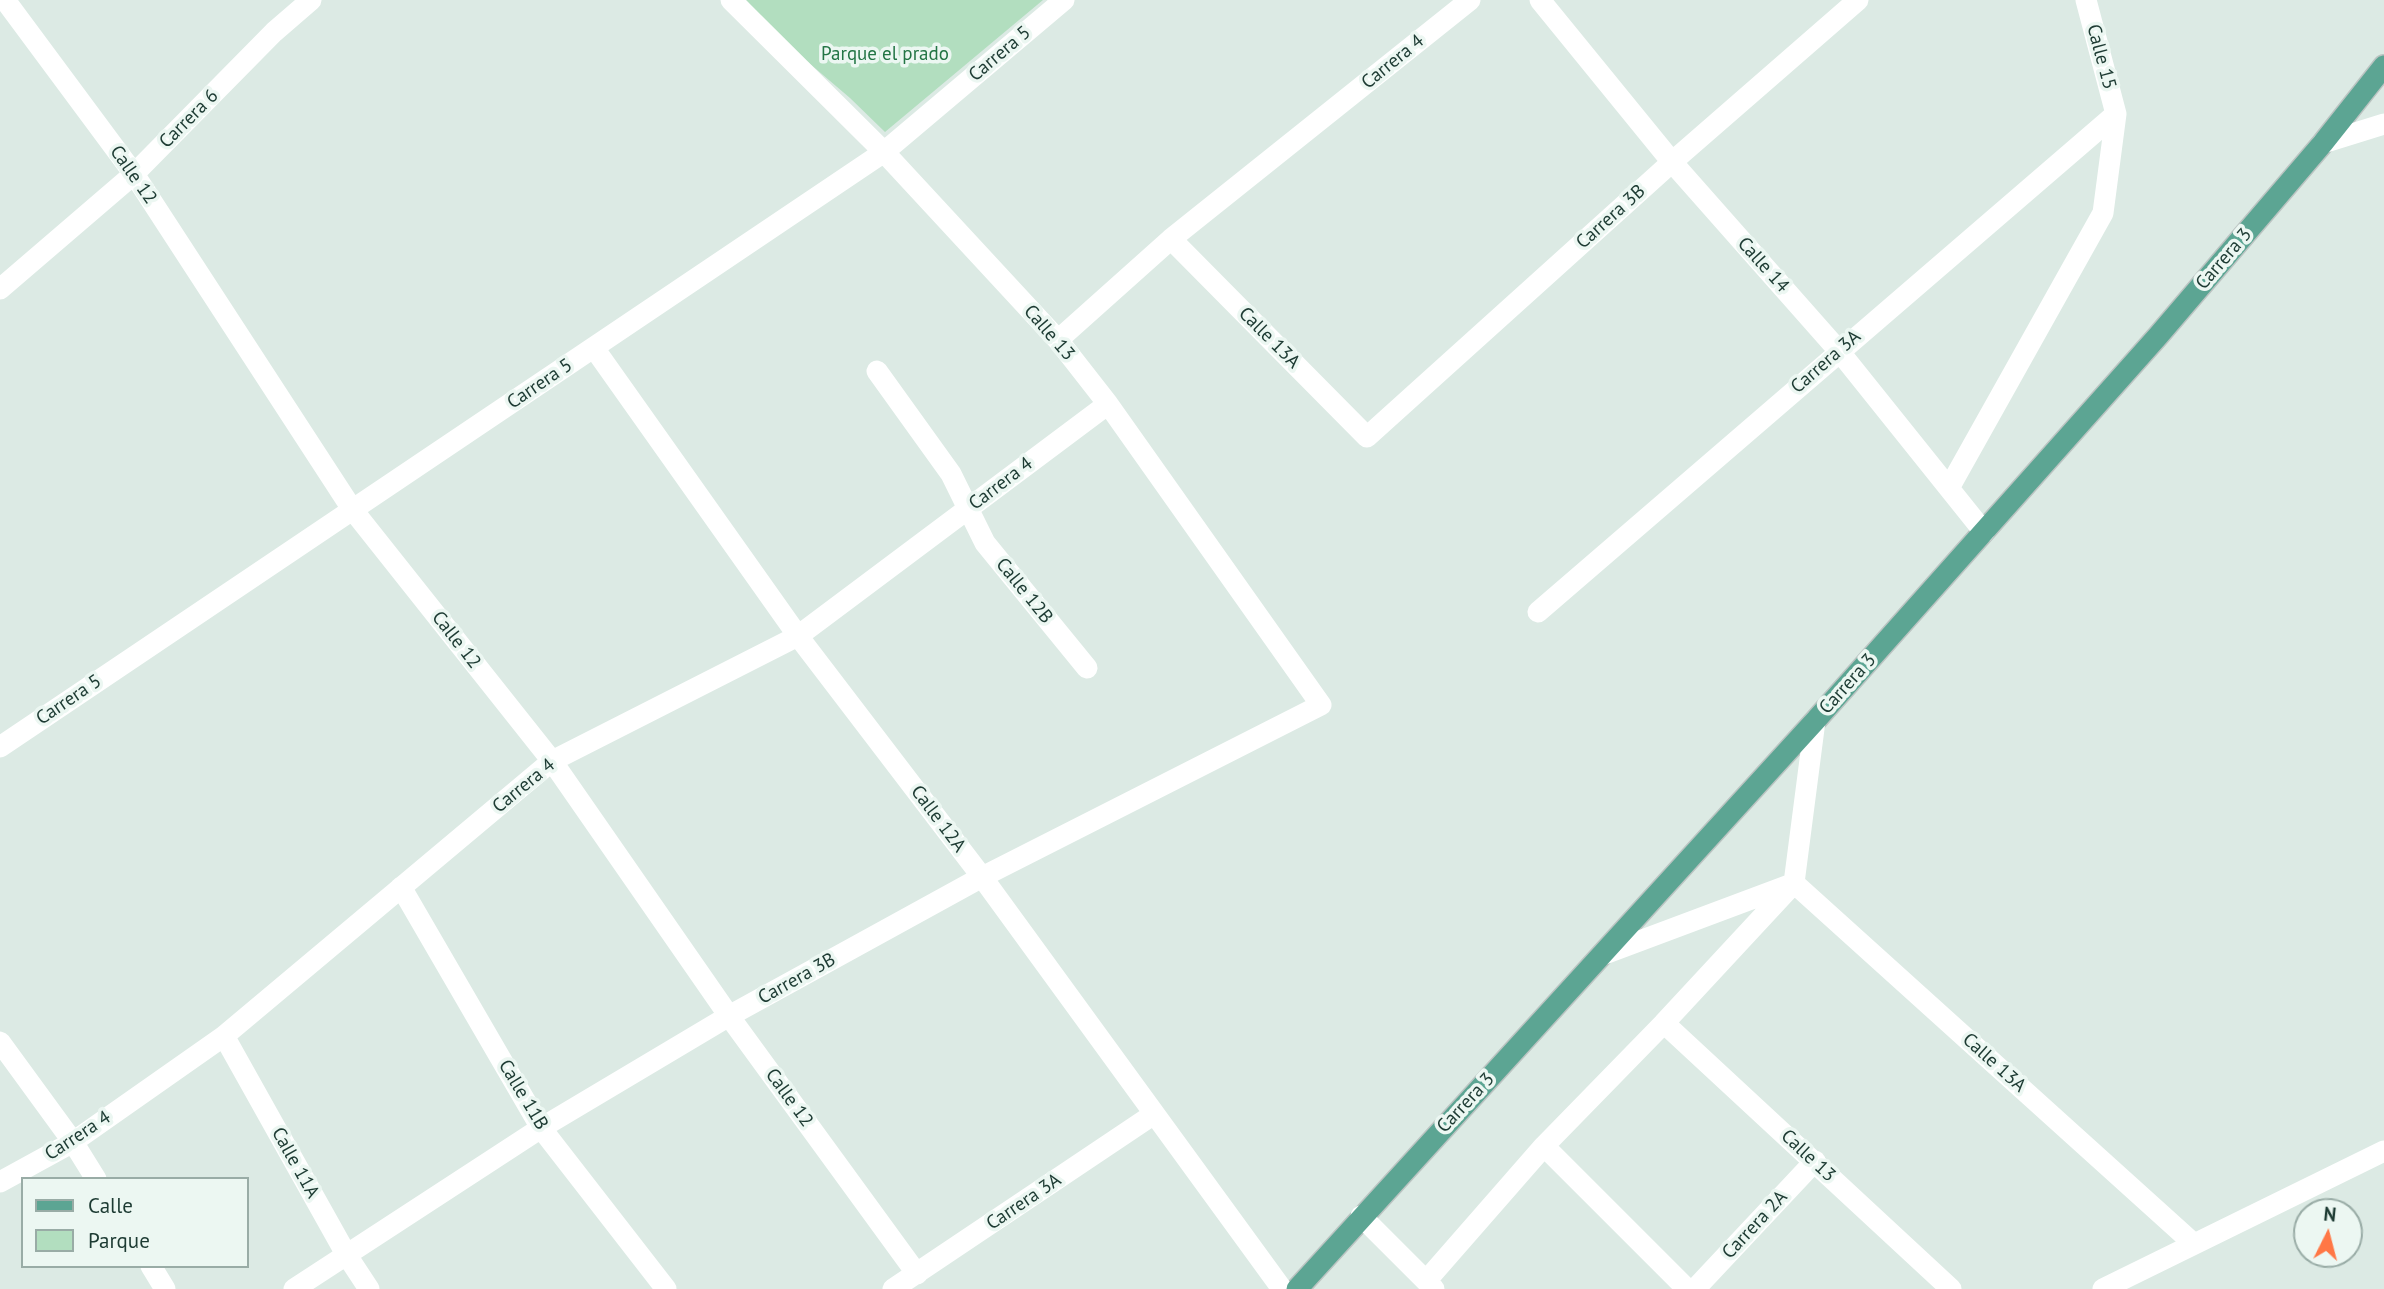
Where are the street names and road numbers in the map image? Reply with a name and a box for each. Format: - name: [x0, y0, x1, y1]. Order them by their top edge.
- street label: Carrera 5: [964, 22, 1036, 86]
- street label: Calle 15: [2081, 22, 2121, 92]
- street label: Carrera 4: [1357, 30, 1429, 94]
- street label: Carrera 6: [155, 85, 223, 153]
- street label: Calle 12: [105, 141, 161, 209]
- street label: Carrera 3B: [1572, 180, 1650, 254]
- street label: Carrera 3: [2191, 224, 2257, 294]
- street label: Calle 14: [1732, 233, 1794, 297]
- street label: Calle 13: [1019, 300, 1079, 366]
- street label: Calle 13A: [1234, 303, 1304, 373]
- street label: Carrera 3A: [1786, 326, 1866, 398]
- street label: Carrera 5: [503, 354, 577, 414]
- street label: Carrera 4: [965, 453, 1037, 515]
- street label: Calle 12B: [991, 554, 1057, 628]
- street label: Calle 12: [427, 607, 485, 673]
- street label: Carrera 3: [1815, 649, 1881, 719]
- street label: Carrera 5: [32, 670, 106, 730]
- street label: Carrera 4: [488, 754, 560, 818]
- street label: Calle 12A: [906, 781, 970, 857]
- street label: Carrera 3B: [754, 948, 840, 1010]
- street label: Calle 13A: [1958, 1029, 2030, 1097]
- street label: Calle 11B: [493, 1056, 553, 1134]
- street label: Calle 12: [760, 1064, 818, 1132]
- street label: Carrera 3: [1432, 1068, 1500, 1138]
- street label: Carrera 4: [41, 1106, 115, 1166]
- street label: Calle 11A: [266, 1124, 324, 1202]
- street label: Calle 13: [1776, 1125, 1840, 1187]
- street label: Carrera 3A: [982, 1169, 1066, 1235]
- street label: Carrera 2A: [1718, 1186, 1792, 1264]

